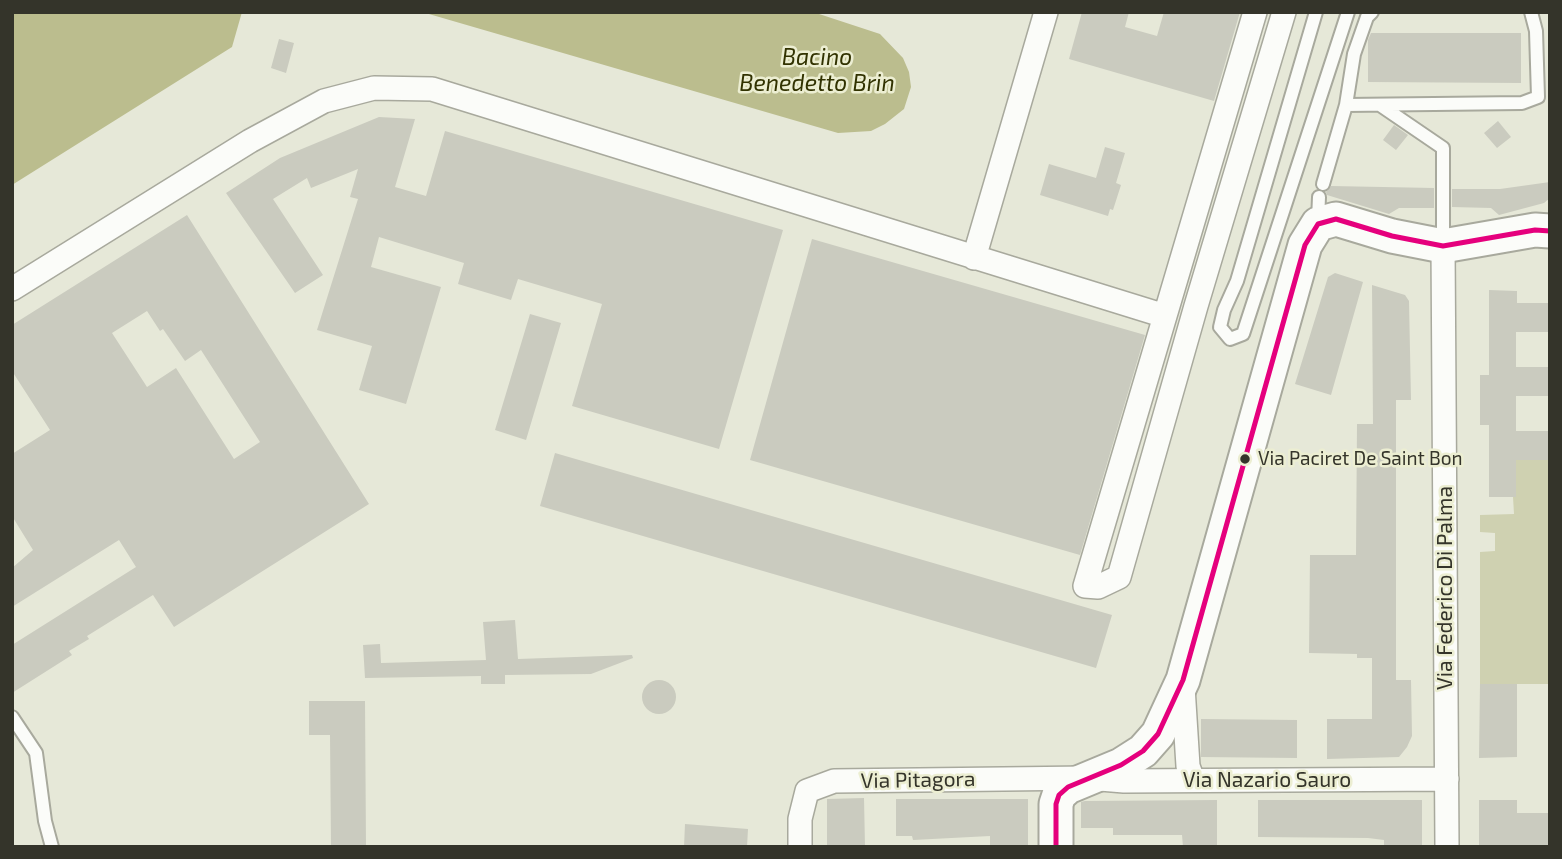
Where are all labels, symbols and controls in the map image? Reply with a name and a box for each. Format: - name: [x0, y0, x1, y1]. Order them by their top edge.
- water label: Bacino Benedetto Brin: [739, 43, 895, 97]
- place label: Via Paciret De Saint Bon: [1258, 448, 1463, 470]
- marker: Via Paciret De Saint Bon: [1238, 452, 1252, 466]
- street label: Via Federico Di Palma: [1432, 486, 1458, 690]
- street label: Via Pitagora: [860, 766, 976, 794]
- street label: Via Nazario Sauro: [1183, 767, 1351, 793]

